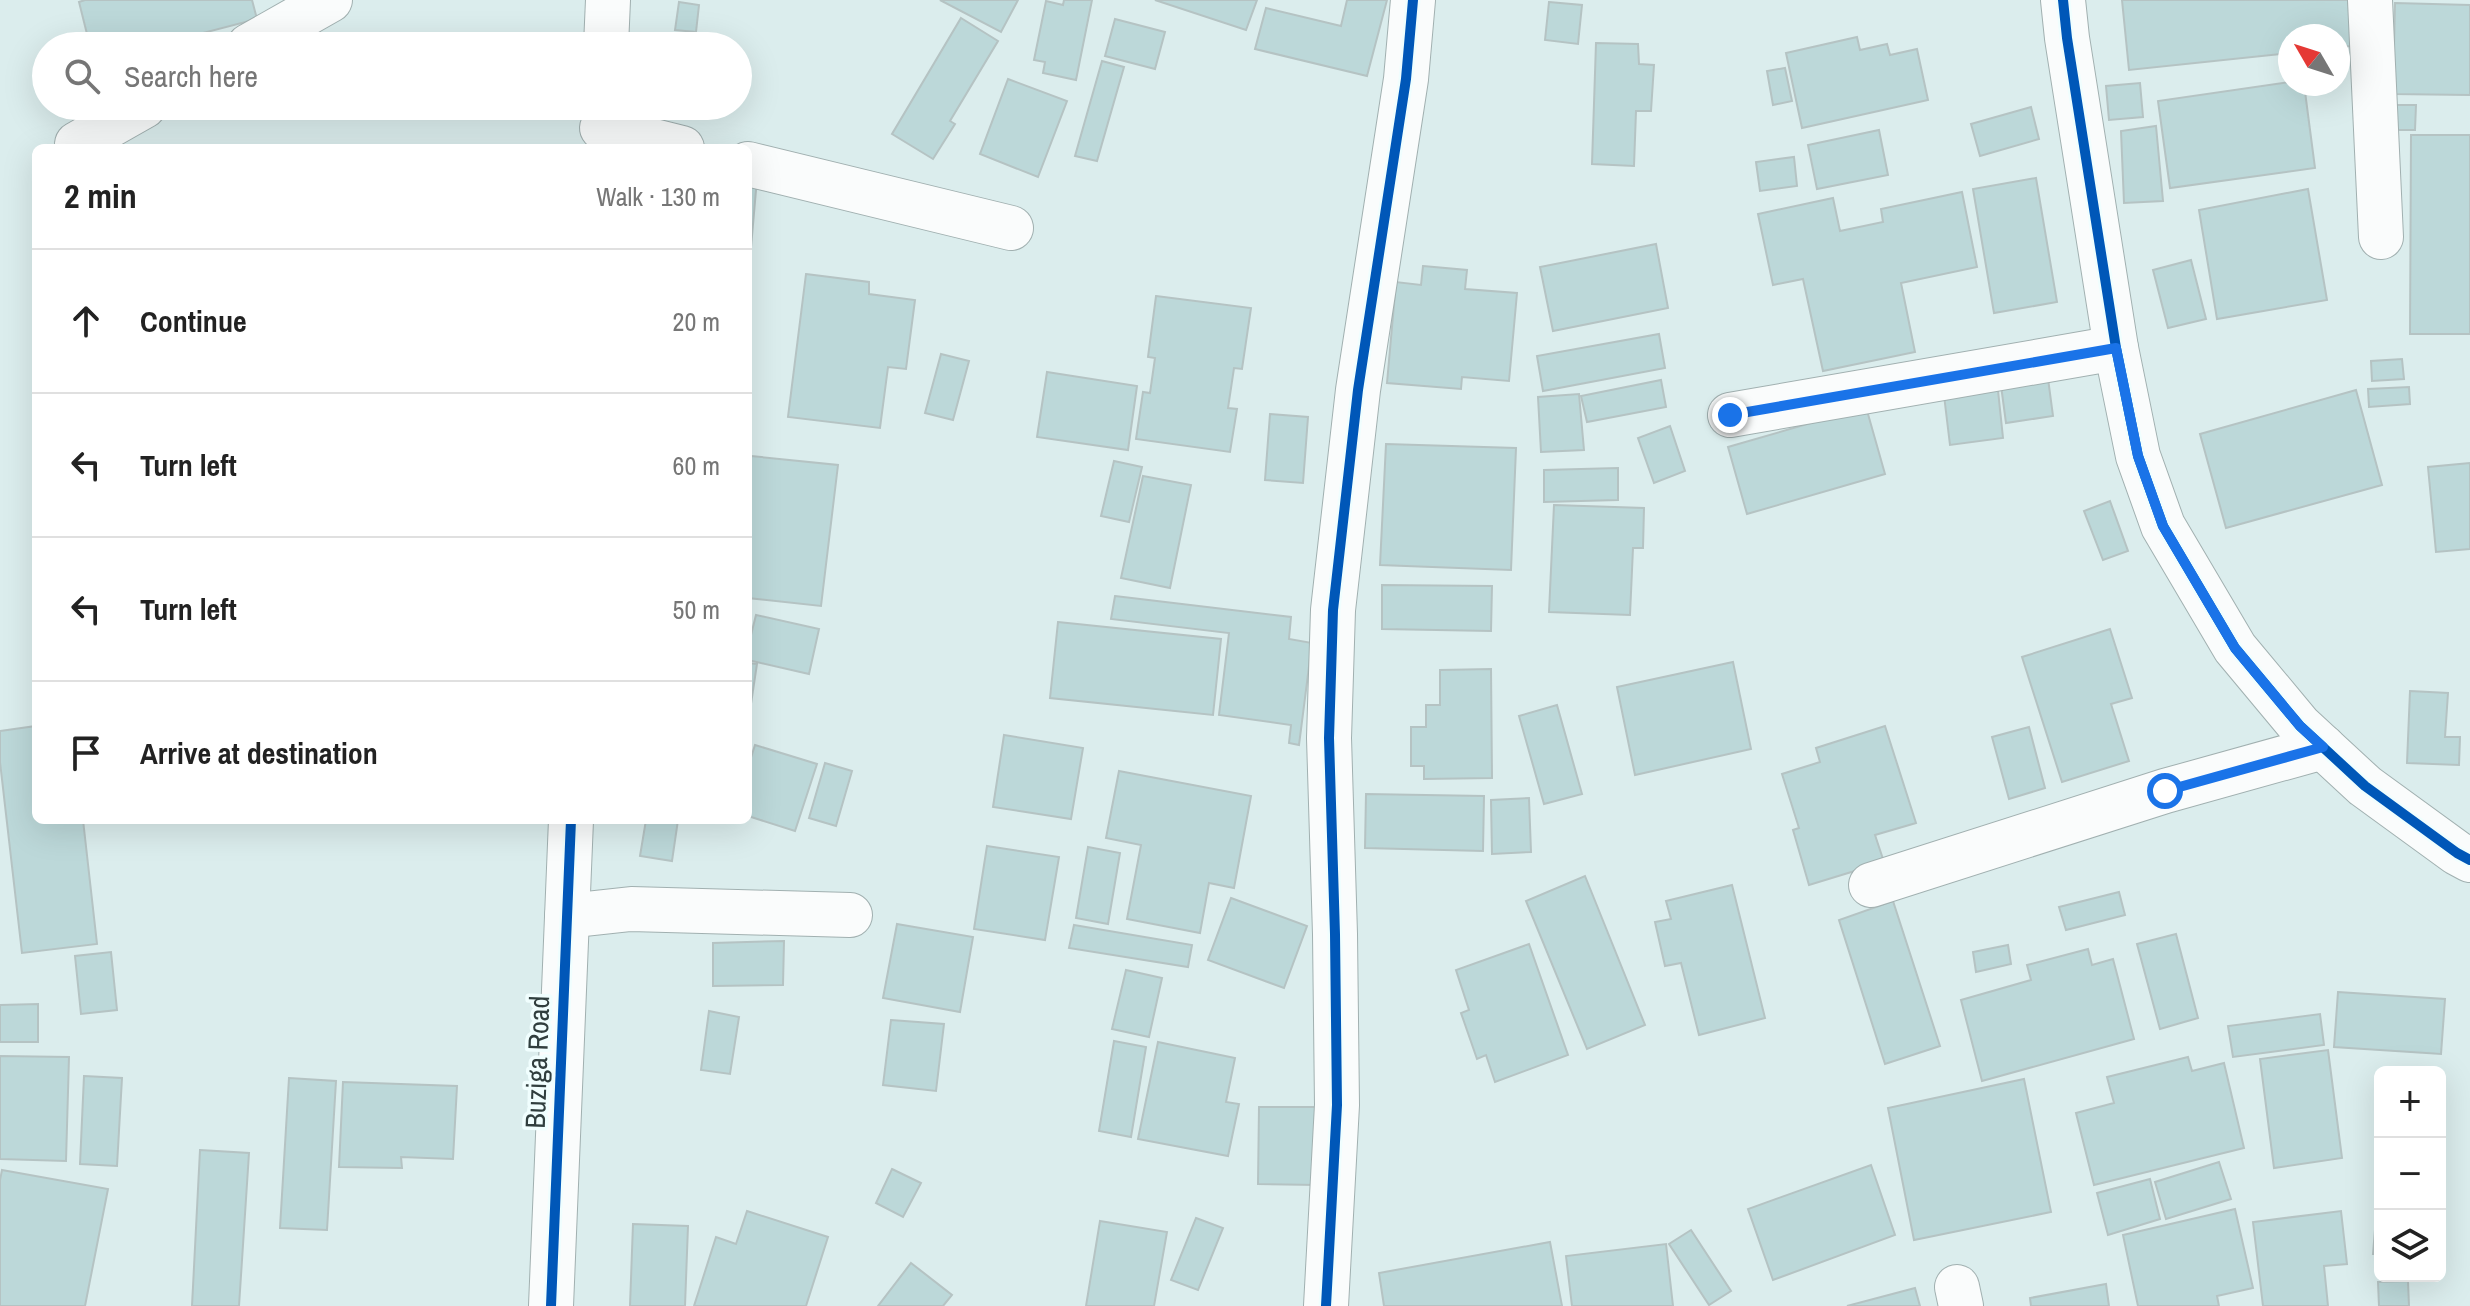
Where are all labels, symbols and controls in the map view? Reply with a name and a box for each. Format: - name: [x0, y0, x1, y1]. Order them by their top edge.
- north arrow: [2278, 24, 2350, 96]
- search box: [32, 32, 752, 120]
- icon: search: [60, 54, 104, 98]
- text: Search here: [124, 56, 258, 96]
- text: 2 min: [64, 173, 137, 219]
- text: Walk · 130 m: [596, 179, 720, 214]
- icon: ahead: [64, 299, 108, 343]
- text: Continue: [140, 301, 247, 341]
- text: 20 m: [673, 304, 720, 339]
- route end: [1712, 397, 1748, 433]
- icon: left: [64, 443, 108, 487]
- text: Turn left: [140, 445, 237, 485]
- text: 60 m: [673, 448, 720, 483]
- icon: left: [64, 587, 108, 631]
- text: Turn left: [140, 589, 237, 629]
- text: 50 m: [673, 592, 720, 627]
- icon: arrive: [64, 731, 108, 775]
- text: Arrive at destination: [140, 733, 378, 773]
- route start: [2147, 773, 2183, 809]
- street label: Buziga Road: [516, 995, 558, 1129]
- map controls: [2374, 1066, 2446, 1282]
- button: +: [2374, 1066, 2446, 1138]
- button: −: [2374, 1138, 2446, 1210]
- button: layers: [2374, 1210, 2446, 1282]

